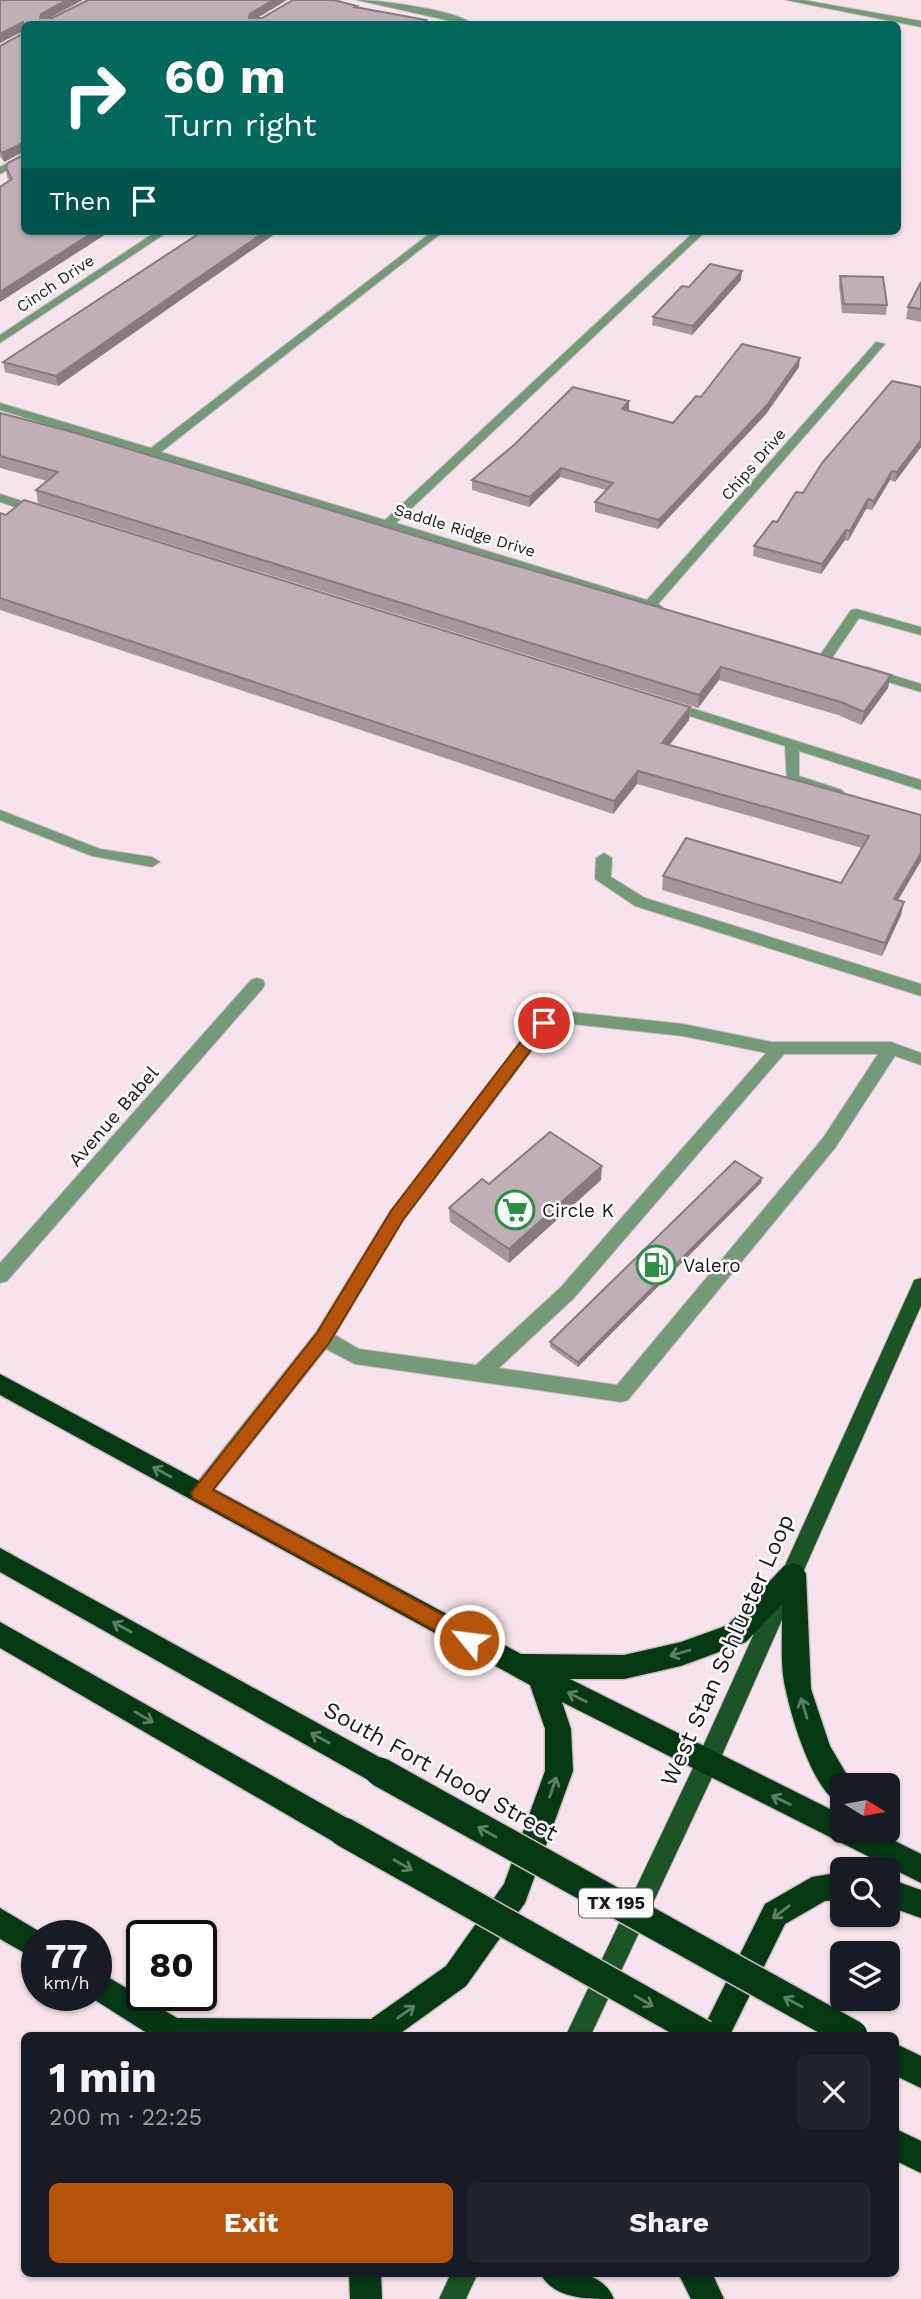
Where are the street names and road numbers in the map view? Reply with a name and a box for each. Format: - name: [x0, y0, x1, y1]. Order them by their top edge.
- street label: Cinch Drive: [13, 251, 98, 316]
- street label: Chips Drive: [717, 425, 790, 504]
- street label: Saddle Ridge Drive: [392, 500, 538, 561]
- street label: Avenue Babel: [64, 1061, 163, 1171]
- street label: West Stan Schlueter Loop: [655, 1510, 800, 1790]
- street label: South Fort Hood Street: [319, 1696, 563, 1847]
- road number: TX 195: [579, 1888, 653, 1917]

